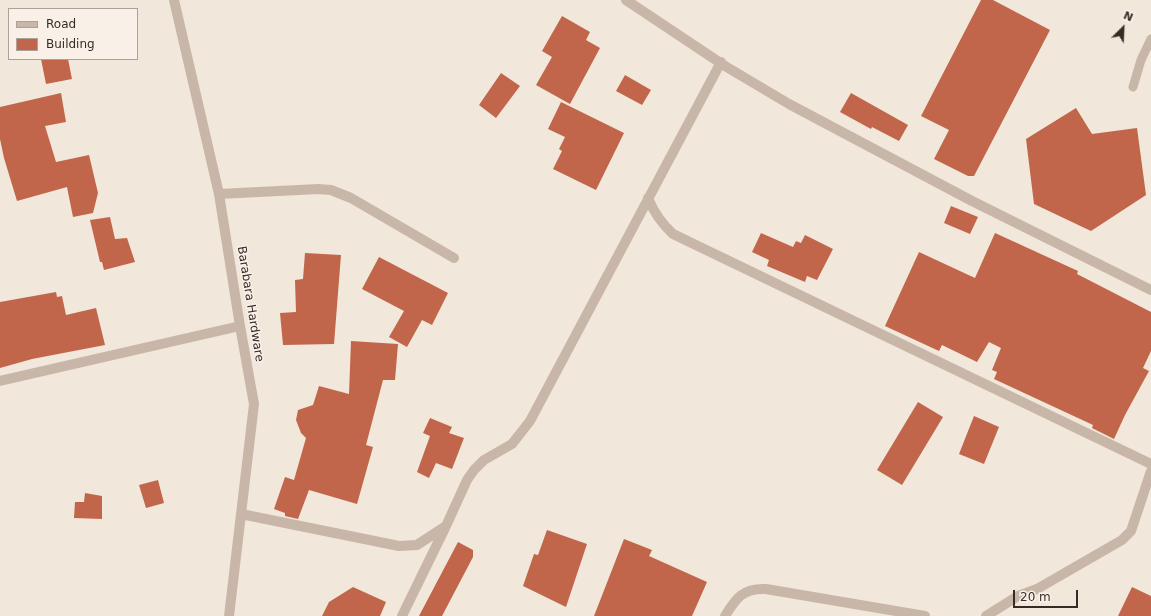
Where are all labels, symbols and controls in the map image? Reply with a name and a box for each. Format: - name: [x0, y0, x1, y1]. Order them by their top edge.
- legend: [8, 8, 138, 60]
- north arrow: [1103, 8, 1143, 48]
- text: N: [1121, 9, 1135, 24]
- text: Road: [46, 17, 76, 31]
- text: Building: [46, 37, 95, 51]
- street label: Barabara Hardware: [234, 245, 266, 363]
- scale bar: [1015, 582, 1080, 608]
- text: 20 m: [1020, 590, 1051, 604]

